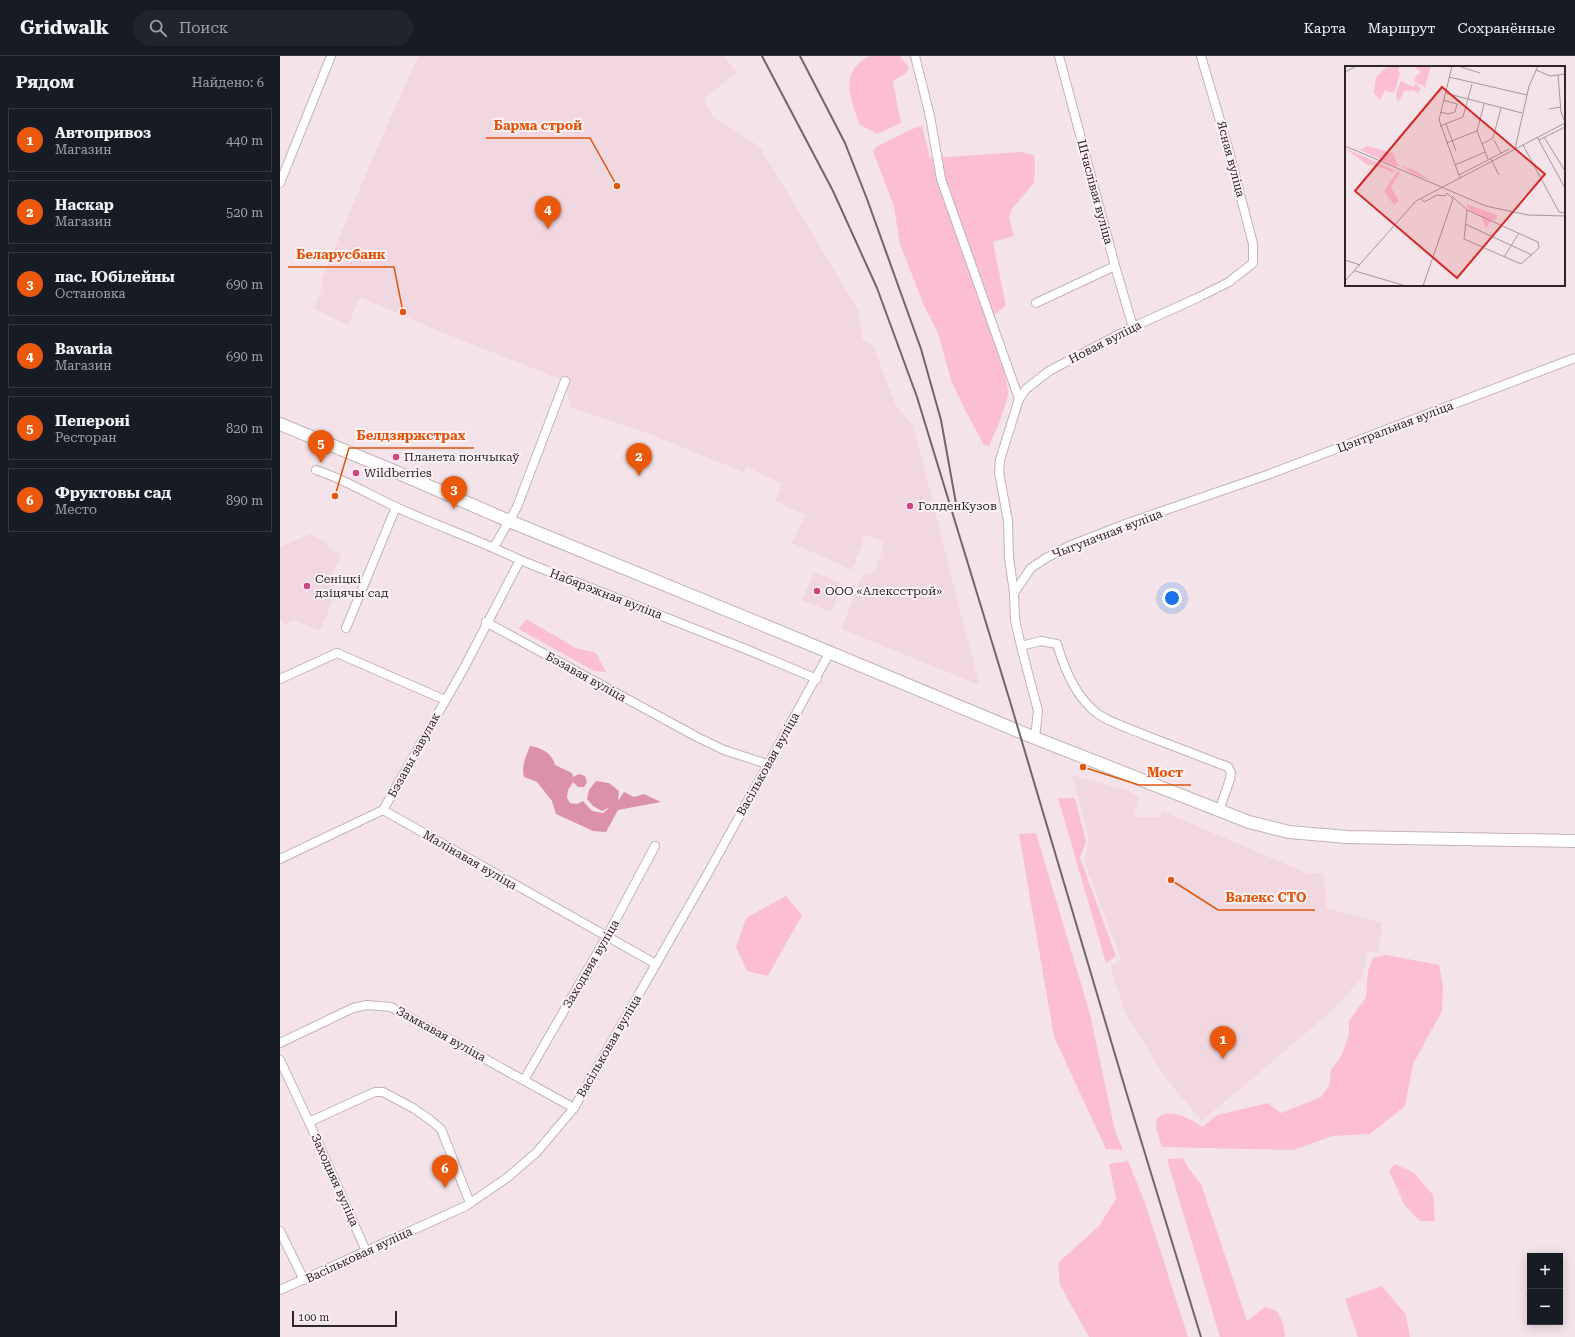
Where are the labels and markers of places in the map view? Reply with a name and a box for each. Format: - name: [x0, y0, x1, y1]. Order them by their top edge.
- callout: Барма строй: [486, 113, 590, 138]
- pin: 4: [535, 196, 561, 229]
- callout: Беларусбанк: [288, 242, 394, 267]
- callout: Белдзяржстрах: [349, 423, 474, 448]
- pin: 5: [308, 430, 334, 463]
- pin: 2: [626, 443, 652, 476]
- place label: Планета пончыкаў: [404, 450, 520, 464]
- marker: Планета пончыкаў: [391, 452, 401, 462]
- place label: Wildberries: [364, 466, 432, 480]
- marker: Wildberries: [351, 468, 361, 478]
- pin: 3: [441, 476, 467, 509]
- place label: ГолденКузов: [918, 499, 997, 513]
- marker: ГолденКузов: [905, 501, 915, 511]
- place label: Сеніцкі дзіцячы сад: [315, 572, 389, 600]
- marker: Сеніцкі дзіцячы сад: [302, 581, 312, 591]
- place label: ООО «Алексстрой»: [825, 584, 942, 598]
- marker: ООО «Алексстрой»: [812, 586, 822, 596]
- callout: Мост: [1139, 760, 1191, 785]
- callout: Валекс СТО: [1218, 885, 1315, 910]
- pin: 1: [1210, 1026, 1236, 1059]
- pin: 6: [432, 1155, 458, 1188]

